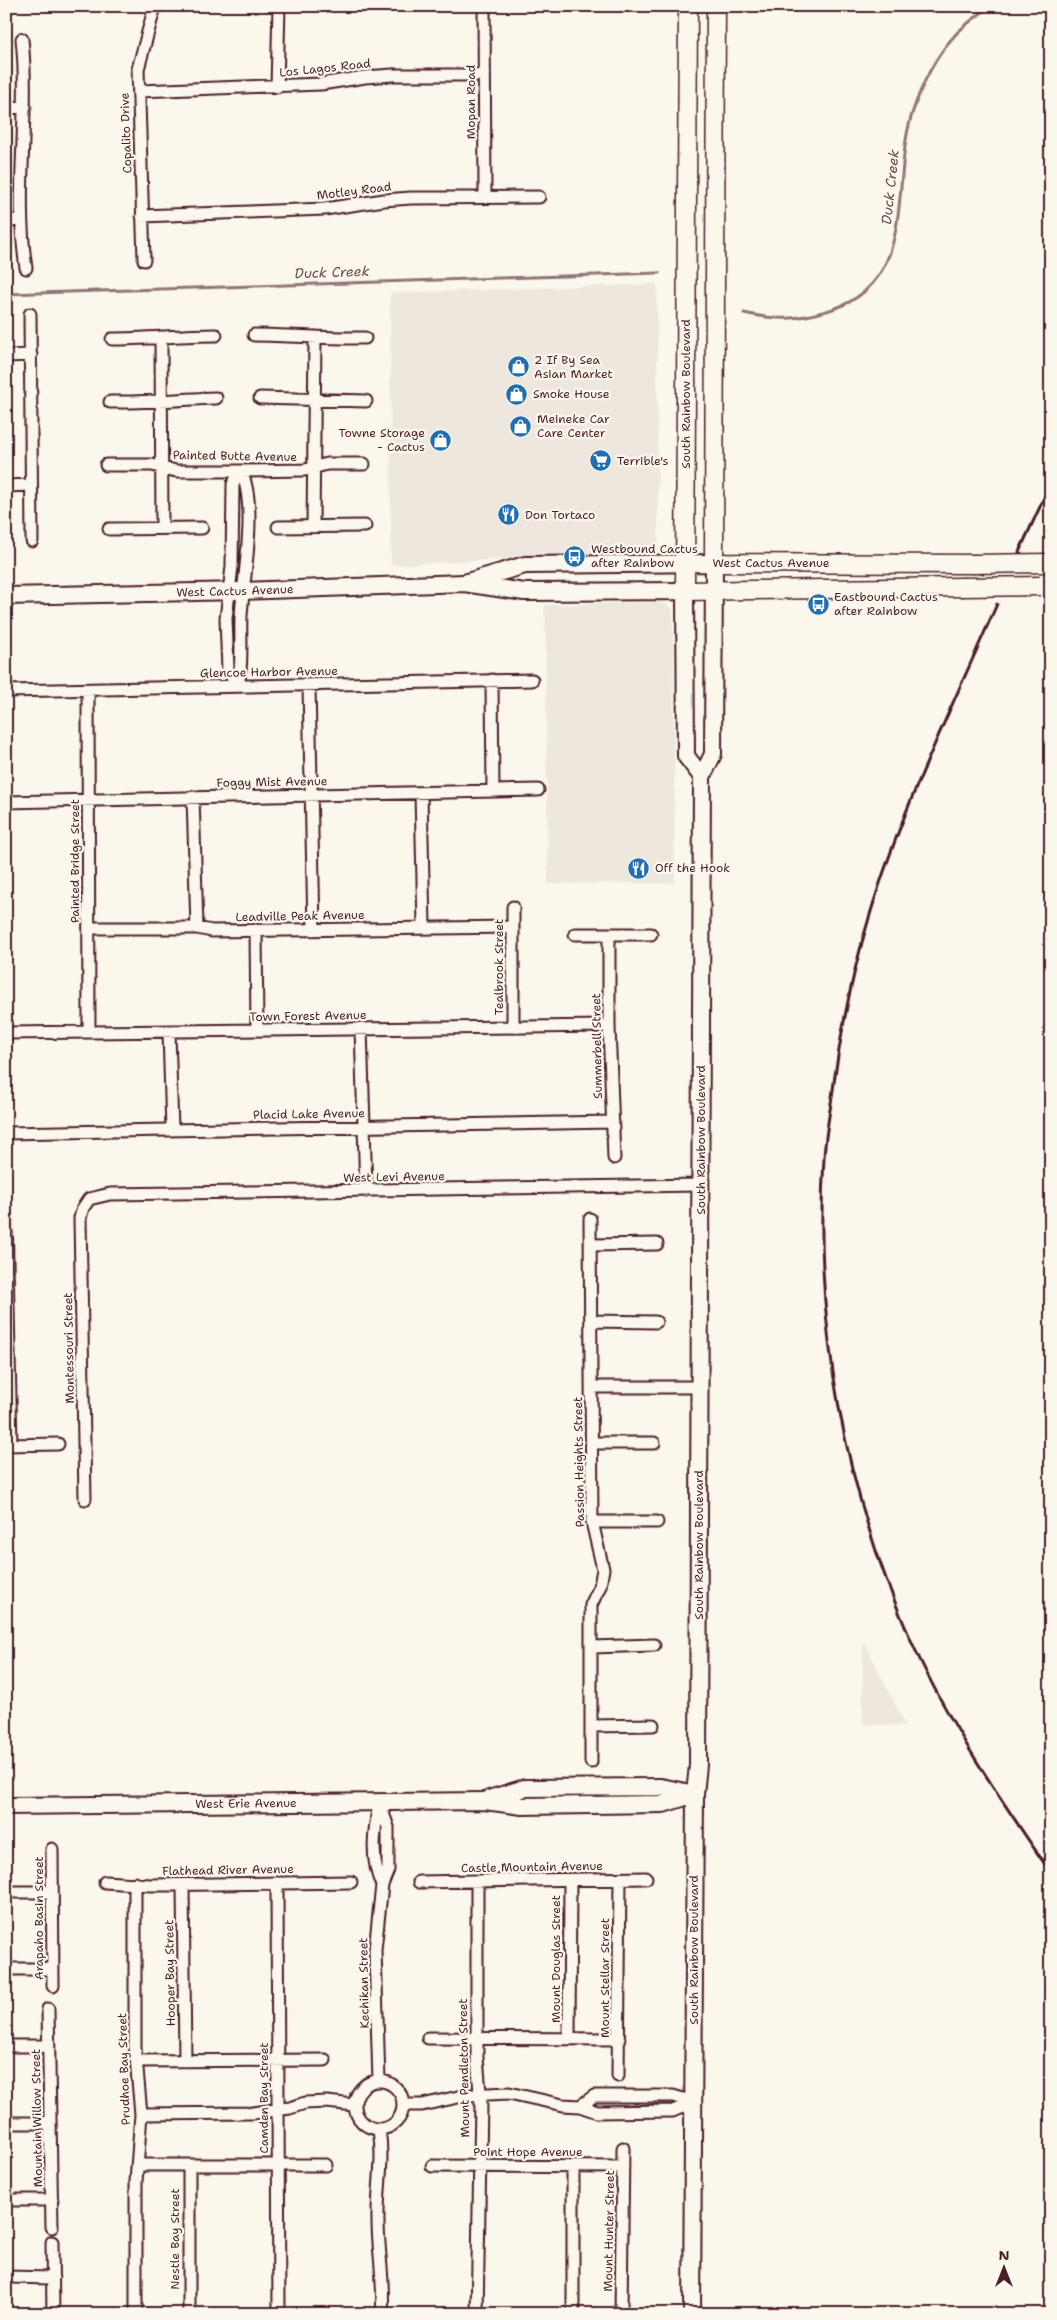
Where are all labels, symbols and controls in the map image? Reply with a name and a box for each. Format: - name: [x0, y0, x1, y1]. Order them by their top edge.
- street label: Los Lagos Road: [279, 55, 372, 81]
- street label: Mopan Road: [463, 64, 479, 139]
- street label: Copalito Drive: [117, 92, 135, 174]
- water label: Duck Creek: [877, 149, 903, 225]
- street label: Motley Road: [316, 178, 393, 204]
- water label: Duck Creek: [294, 262, 370, 282]
- street label: South Rainbow Boulevard: [678, 319, 694, 469]
- place label: 2 If By Sea Asian Market: [534, 352, 613, 382]
- shop icon: 2 If By Sea Asian Market: [506, 355, 530, 379]
- shop icon: Smoke House: [505, 382, 529, 406]
- place label: Smoke House: [533, 386, 610, 402]
- place label: Meineke Car Care Center: [537, 411, 610, 441]
- shop icon: Meineke Car Care Center: [509, 414, 533, 438]
- place label: Towne Storage - Cactus: [338, 425, 425, 455]
- shop icon: Towne Storage - Cactus: [429, 428, 453, 452]
- street label: Painted Butte Avenue: [173, 447, 298, 465]
- supermarket icon: Terrible's: [589, 449, 613, 473]
- place label: Terrible's: [617, 453, 668, 469]
- restaurant icon: Don Tortaco: [497, 503, 521, 527]
- place label: Don Tortaco: [525, 507, 595, 523]
- place label: Westbound Cactus after Rainbow: [591, 541, 698, 571]
- bus stop icon: Westbound Cactus after Rainbow: [563, 544, 587, 568]
- street label: West Cactus Avenue: [712, 555, 830, 571]
- street label: West Cactus Avenue: [176, 581, 294, 600]
- place label: Eastbound Cactus after Rainbow: [834, 589, 938, 619]
- bus stop icon: Eastbound Cactus after Rainbow: [806, 592, 830, 616]
- street label: Glencoe Harbor Avenue: [200, 663, 338, 681]
- street label: Foggy Mist Avenue: [216, 773, 328, 791]
- street label: Painted Bridge Street: [67, 799, 83, 923]
- restaurant icon: Off the Hook: [627, 856, 651, 880]
- place label: Off the Hook: [655, 860, 730, 876]
- street label: Leadville Peak Avenue: [235, 907, 365, 925]
- street label: Tealbrook Street: [491, 919, 507, 1015]
- street label: Summerbell Street: [588, 993, 606, 1099]
- street label: Town Forest Avenue: [249, 1007, 367, 1025]
- street label: South Rainbow Boulevard: [693, 1065, 709, 1215]
- street label: Placid Lake Avenue: [253, 1105, 365, 1123]
- street label: West Levi Avenue: [343, 1168, 445, 1186]
- street label: Montessouri Street: [60, 1292, 78, 1404]
- street label: Passion Heights Street: [570, 1397, 588, 1527]
- street label: South Rainbow Boulevard: [691, 1470, 707, 1620]
- street label: West Erie Avenue: [195, 1795, 297, 1812]
- street label: Arapaho Basin Street: [31, 1856, 47, 1980]
- street label: Castle Mountain Avenue: [461, 1858, 603, 1876]
- street label: Flathead River Avenue: [162, 1861, 294, 1879]
- street label: South Rainbow Boulevard: [686, 1875, 702, 2025]
- street label: Mount Douglas Street: [548, 1895, 564, 2023]
- street label: Mount Stellar Street: [597, 1918, 613, 2038]
- street label: Hooper Bay Street: [161, 1919, 179, 2027]
- street label: Kechikan Street: [355, 1937, 373, 2029]
- street label: Mount Pendleton Street: [455, 1998, 473, 2138]
- street label: Prudhoe Bay Street: [114, 2013, 134, 2125]
- street label: Camden Bay Street: [256, 2042, 272, 2154]
- street label: Mountain Willow Street: [28, 2049, 46, 2187]
- street label: Point Hope Avenue: [473, 2144, 583, 2160]
- street label: Mount Hunter Street: [600, 2170, 618, 2292]
- street label: Nestle Bay Street: [167, 2188, 183, 2290]
- north arrow: [980, 2242, 1030, 2292]
- text: N: [998, 2246, 1010, 2264]

